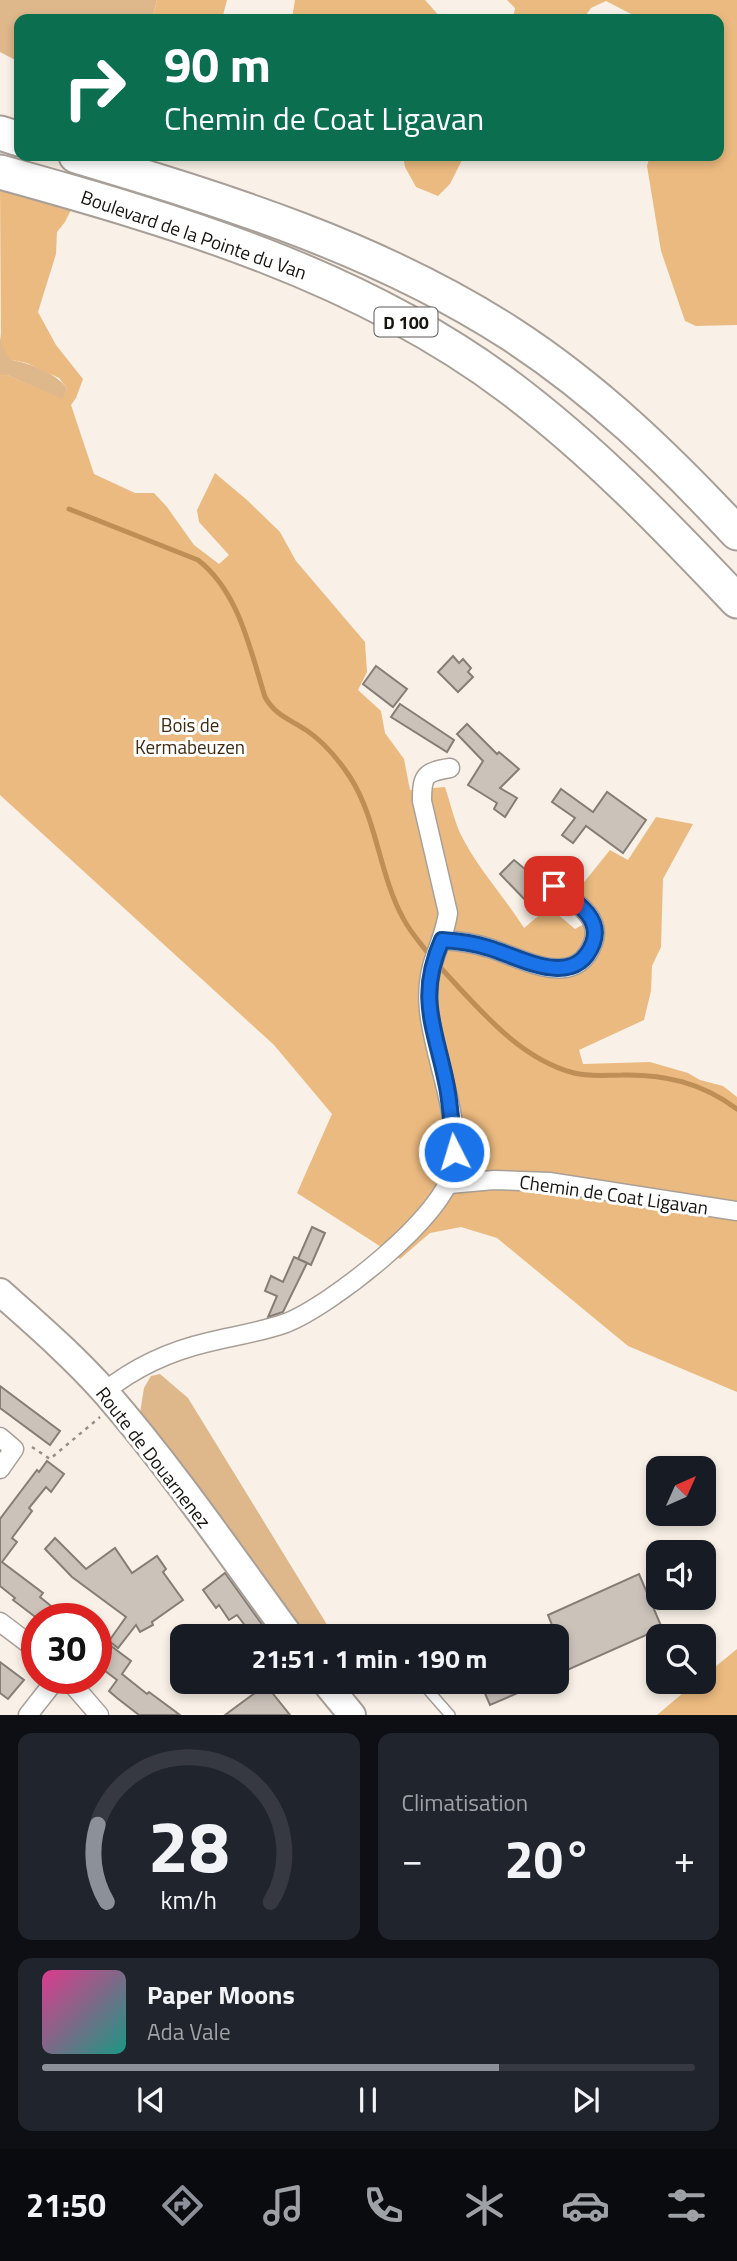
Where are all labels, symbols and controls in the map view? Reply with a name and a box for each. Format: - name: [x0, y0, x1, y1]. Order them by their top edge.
- text: 90 m: [164, 26, 271, 101]
- icon: right: [49, 42, 140, 133]
- text: Chemin de Coat Ligavan: [164, 94, 484, 142]
- street label: Boulevard de la Pointe du Van: [77, 182, 311, 286]
- road number: D 100: [374, 308, 438, 336]
- park label: Bois de Kermabeuzen: [135, 710, 245, 761]
- pin: [524, 856, 584, 916]
- icon: arrive: [535, 867, 573, 905]
- position arrow: [417, 1115, 491, 1189]
- street label: Chemin de Coat Ligavan: [518, 1166, 710, 1222]
- street label: Route de Douarnenez: [89, 1380, 219, 1534]
- north arrow: [646, 1456, 716, 1526]
- map controls: [646, 1456, 716, 1694]
- button: sound: [646, 1540, 716, 1610]
- speed limit sign: 30: [21, 1603, 112, 1694]
- button: search: [646, 1624, 716, 1694]
- text: 21:51 · 1 min · 190 m: [252, 1639, 487, 1678]
- text: Climatisation: [402, 1785, 528, 1820]
- text: 28: [148, 1791, 230, 1901]
- text: 20°: [505, 1819, 592, 1898]
- text: −: [402, 1830, 423, 1888]
- text: +: [674, 1830, 695, 1888]
- text: km/h: [160, 1881, 217, 1919]
- text: Paper Moons: [147, 1975, 295, 2014]
- text: Ada Vale: [147, 2014, 231, 2049]
- icon: previous: [132, 2081, 170, 2119]
- icon: pause: [349, 2081, 387, 2119]
- icon: next: [567, 2081, 605, 2119]
- text: 21:50: [26, 2181, 106, 2229]
- icon: directions: [158, 2181, 207, 2230]
- icon: music: [259, 2181, 308, 2230]
- icon: phone: [359, 2181, 408, 2230]
- icon: climate: [460, 2181, 509, 2230]
- icon: car: [561, 2181, 610, 2230]
- icon: filters: [662, 2181, 711, 2230]

